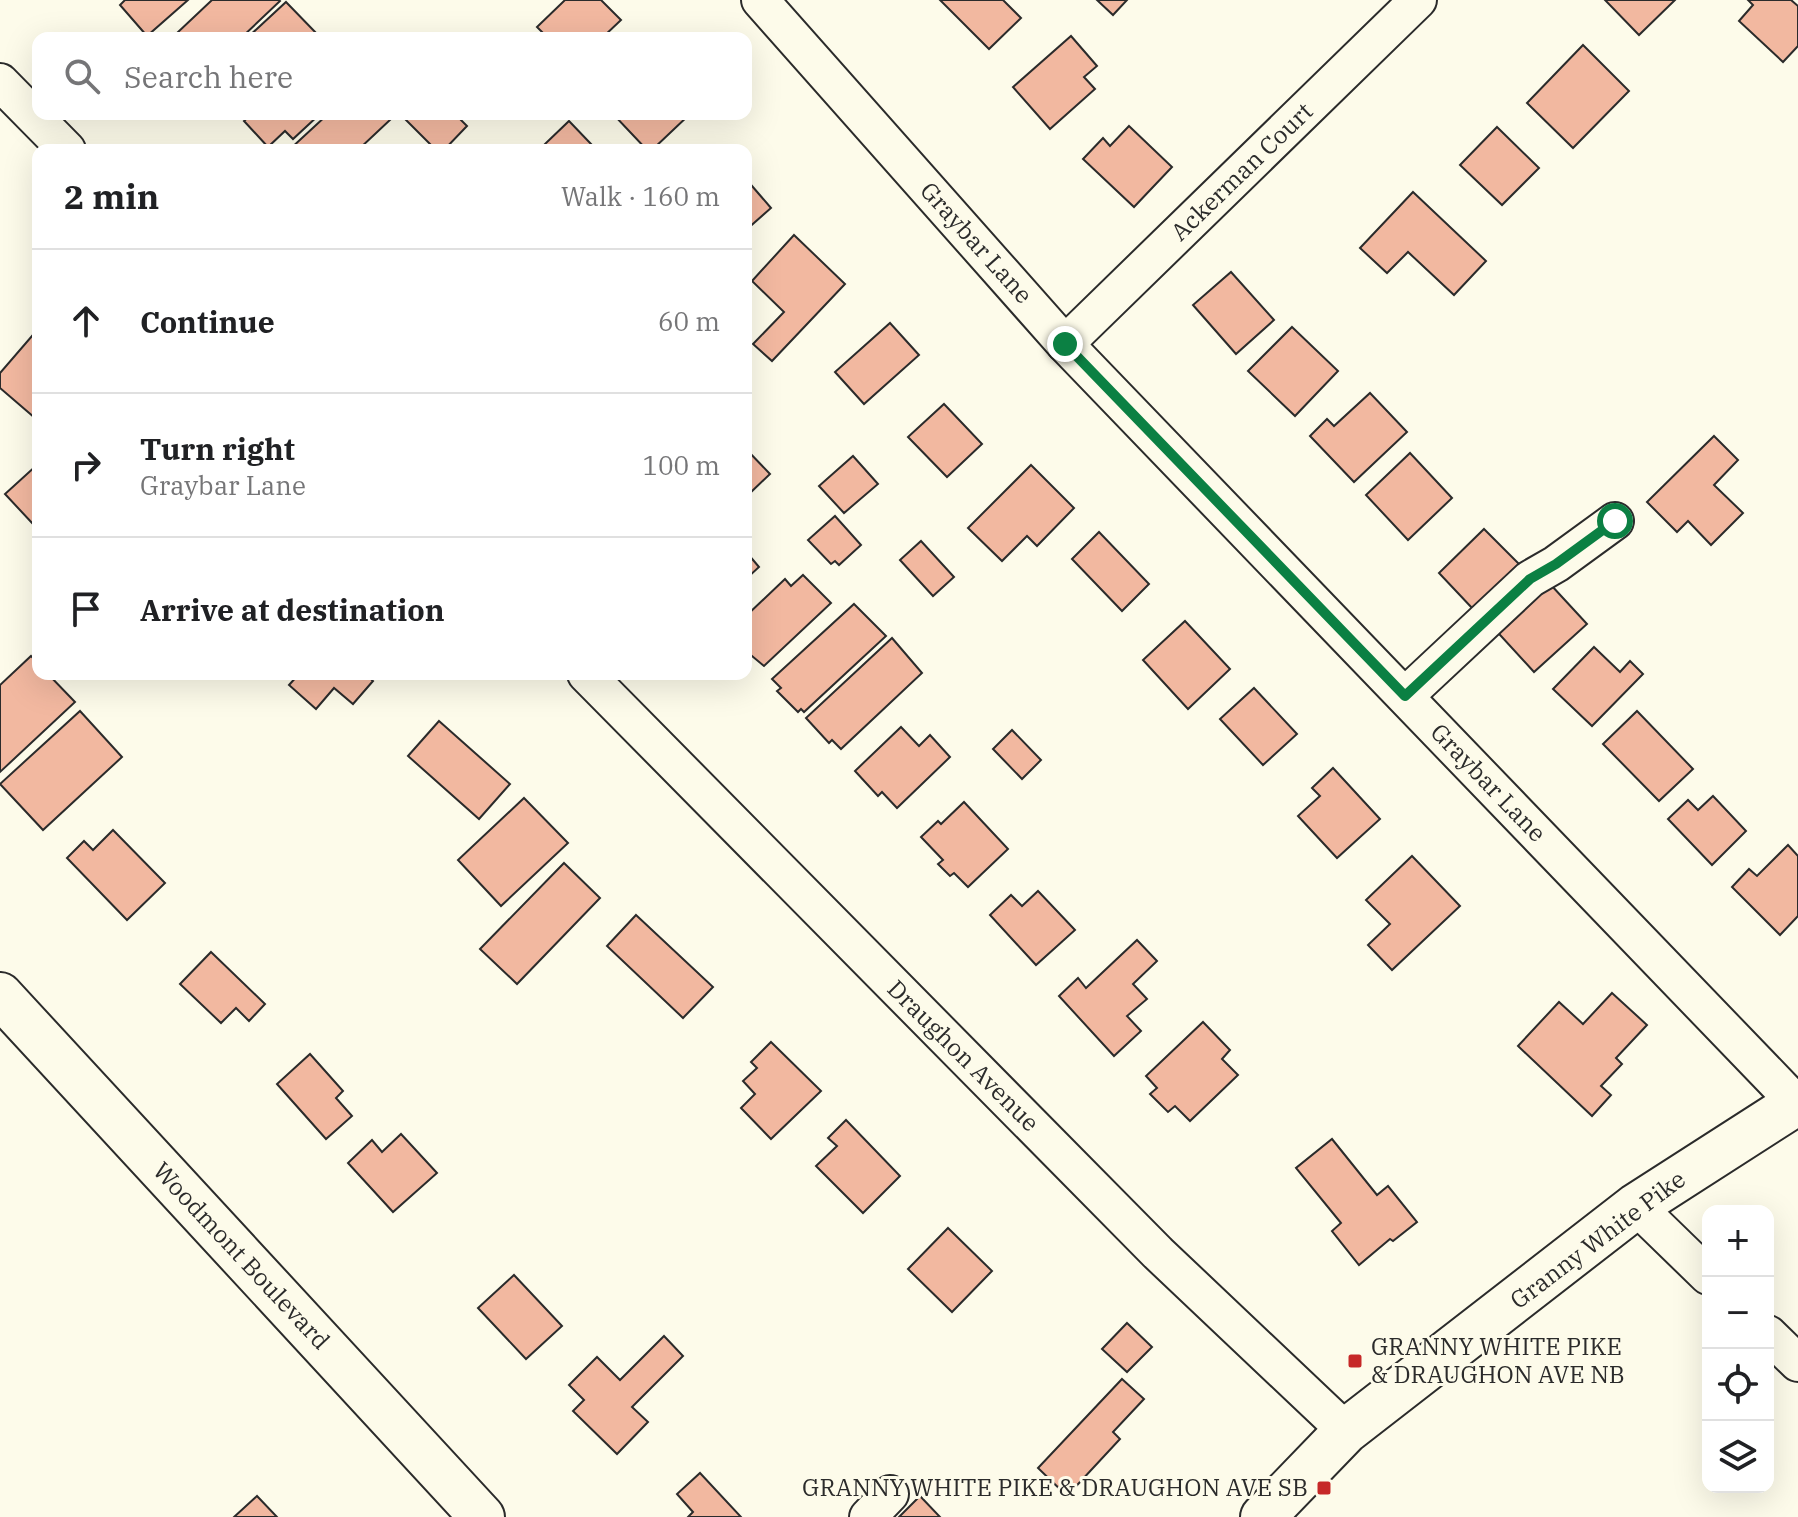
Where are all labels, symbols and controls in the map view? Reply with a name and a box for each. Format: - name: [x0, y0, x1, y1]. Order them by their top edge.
- search box: [32, 32, 752, 120]
- icon: search: [60, 54, 104, 98]
- text: Search here: [124, 57, 293, 96]
- street label: Ackerman Court: [1163, 95, 1319, 247]
- text: 2 min: [64, 174, 159, 218]
- street label: Graybar Lane: [914, 175, 1040, 310]
- text: Walk · 160 m: [561, 179, 720, 213]
- icon: ahead: [64, 299, 108, 343]
- text: Continue: [140, 302, 275, 341]
- text: 60 m: [658, 304, 720, 338]
- route end: [1047, 326, 1083, 362]
- text: Turn right: [140, 429, 295, 468]
- icon: right: [64, 443, 108, 487]
- text: 100 m: [642, 448, 720, 482]
- text: Graybar Lane: [140, 468, 306, 502]
- route start: [1597, 503, 1633, 539]
- icon: arrive: [64, 587, 108, 631]
- text: Arrive at destination: [140, 590, 445, 629]
- street label: Graybar Lane: [1424, 716, 1553, 848]
- street label: Draughon Avenue: [881, 972, 1047, 1138]
- street label: Woodmont Boulevard: [146, 1155, 337, 1356]
- street label: Granny White Pike: [1503, 1163, 1692, 1316]
- map controls: [1702, 1205, 1774, 1493]
- button: +: [1702, 1205, 1774, 1277]
- button: −: [1702, 1277, 1774, 1349]
- place label: GRANNY WHITE PIKE & DRAUGHON AVE NB: [1371, 1330, 1625, 1390]
- button: locate: [1702, 1349, 1774, 1421]
- marker: GRANNY WHITE PIKE & DRAUGHON AVE NB: [1346, 1352, 1364, 1370]
- button: layers: [1702, 1421, 1774, 1493]
- place label: GRANNY WHITE PIKE & DRAUGHON AVE SB: [802, 1471, 1308, 1503]
- marker: GRANNY WHITE PIKE & DRAUGHON AVE SB: [1315, 1479, 1333, 1497]

